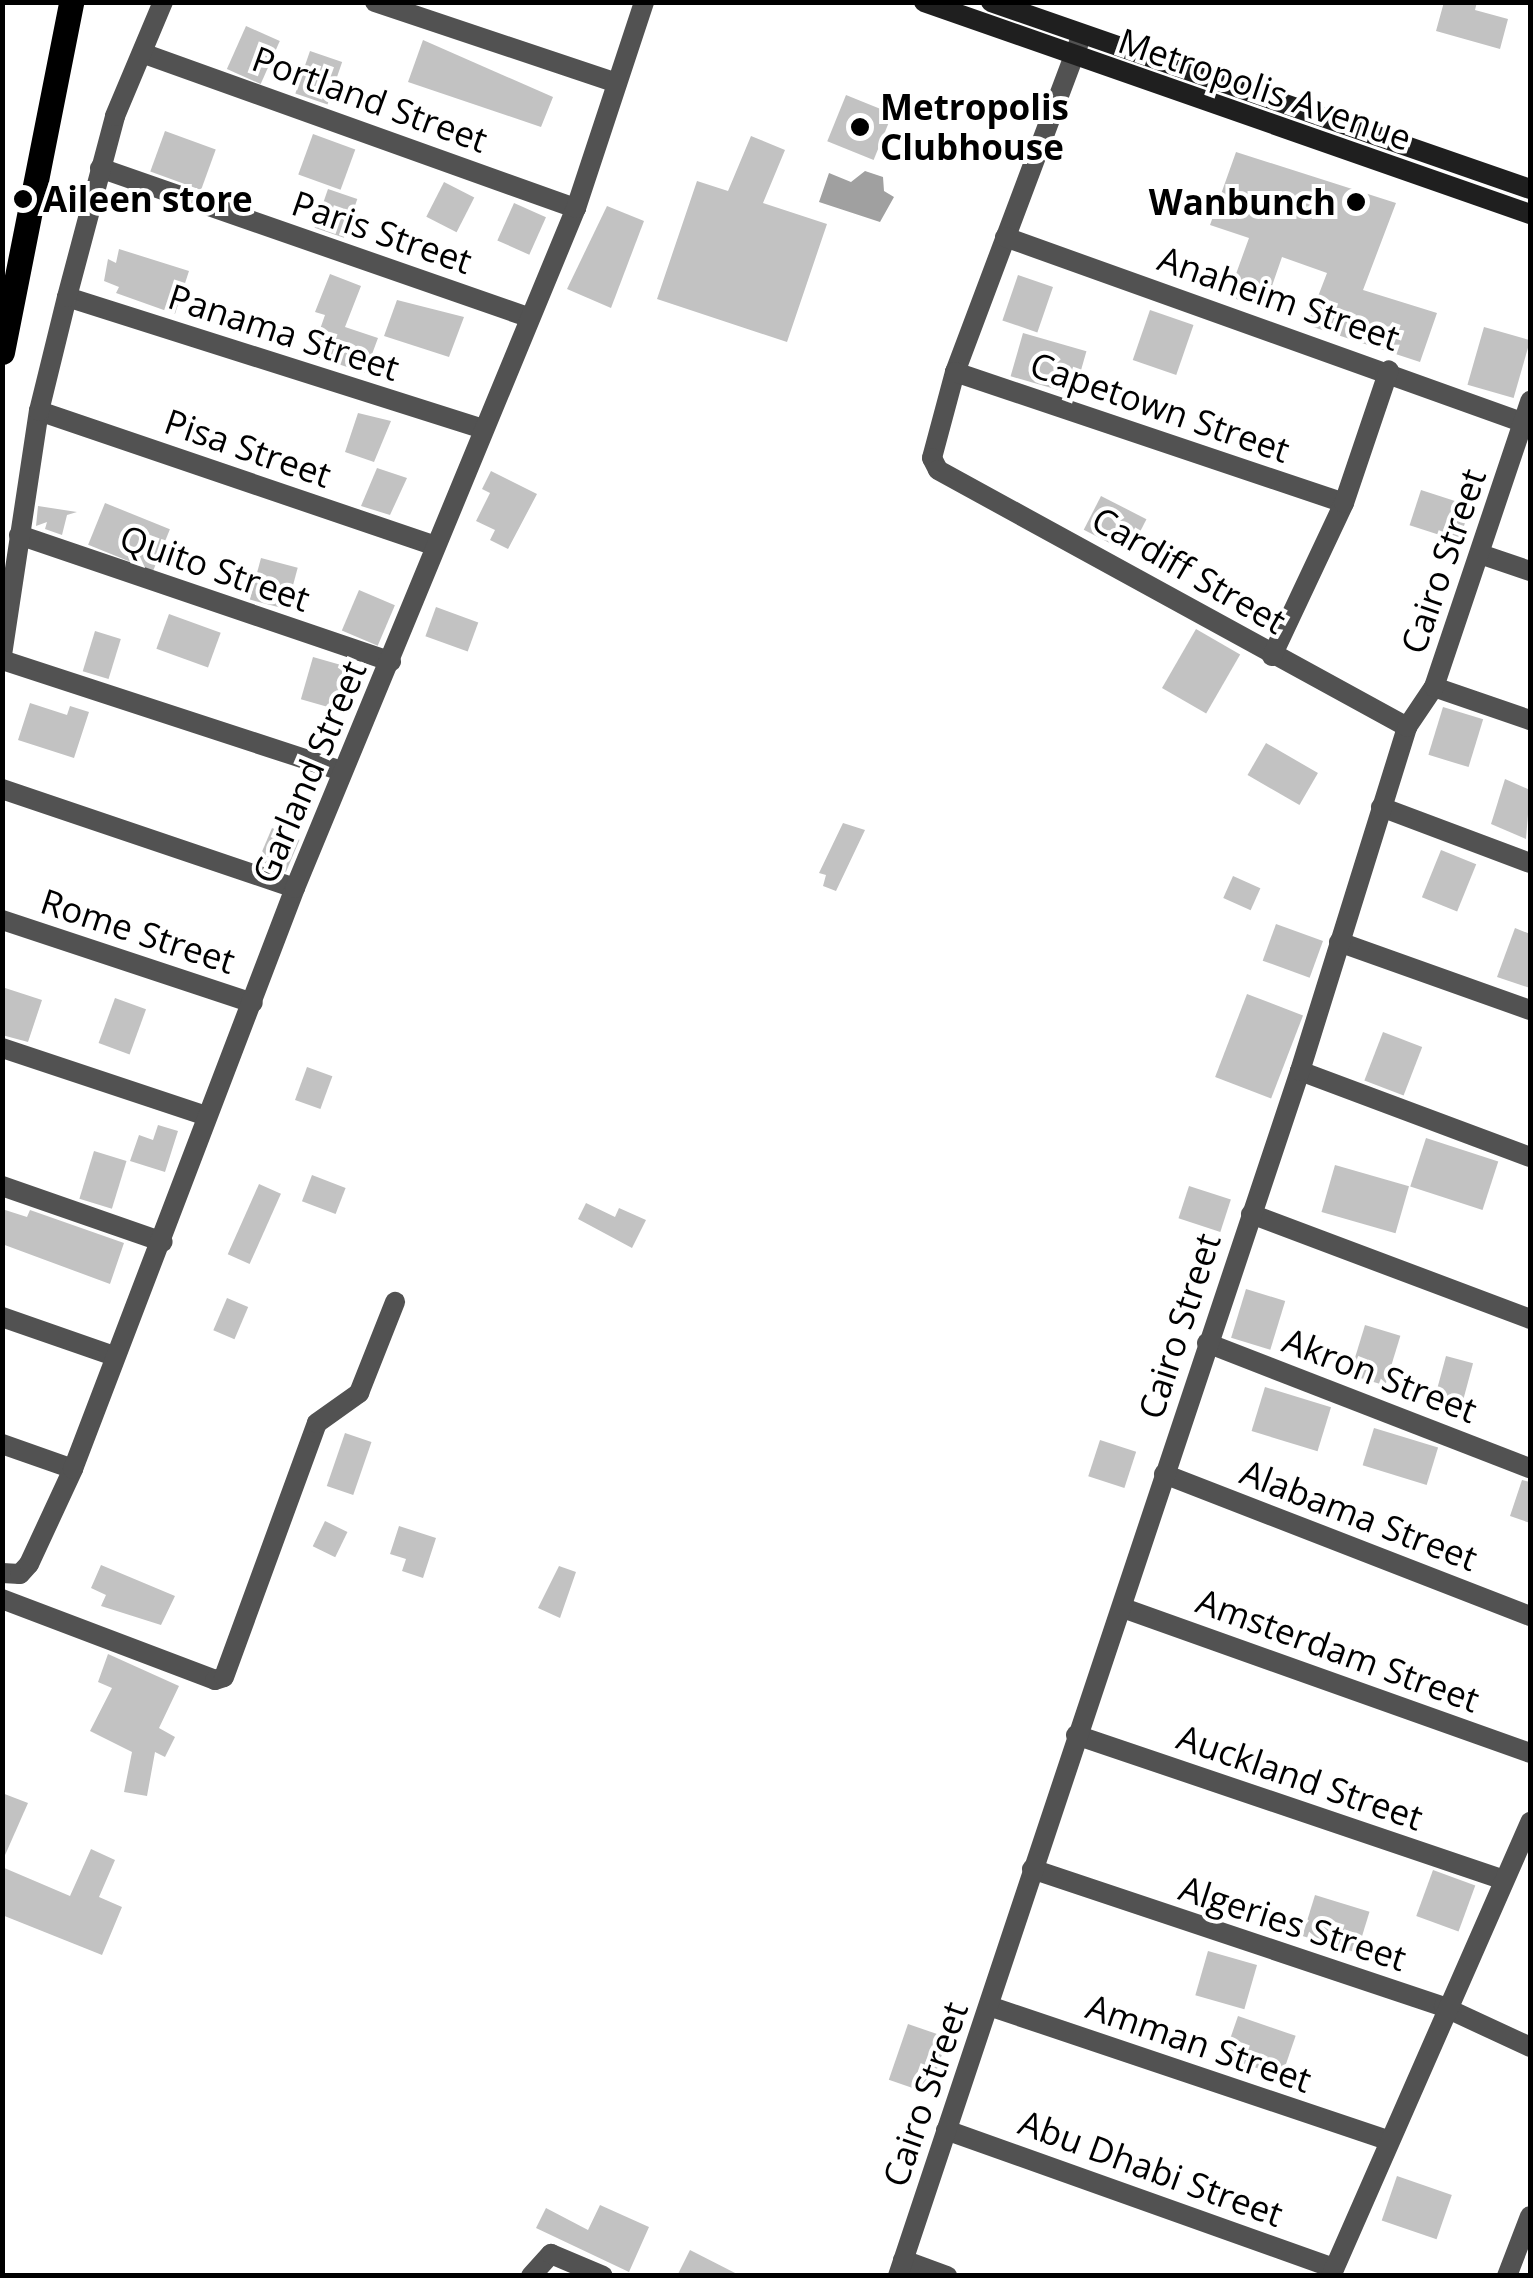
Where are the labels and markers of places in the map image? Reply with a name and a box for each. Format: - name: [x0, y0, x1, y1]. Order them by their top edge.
- place label: Metropolis Clubhouse: [880, 86, 1069, 168]
- marker: Metropolis Clubhouse: [849, 116, 871, 138]
- place label: Aileen store: [43, 178, 253, 220]
- place label: Wanbunch: [1149, 181, 1336, 223]
- marker: Aileen store: [12, 188, 34, 210]
- marker: Wanbunch: [1345, 191, 1367, 213]

